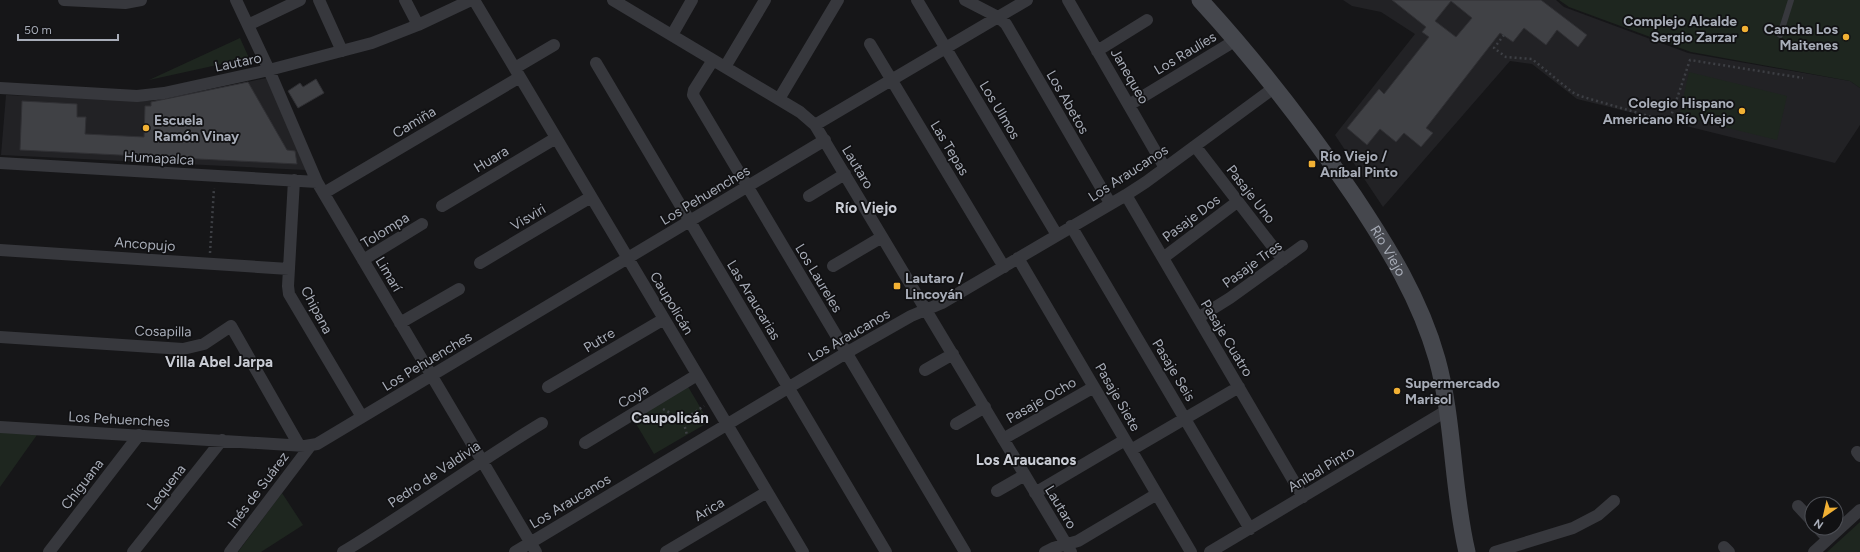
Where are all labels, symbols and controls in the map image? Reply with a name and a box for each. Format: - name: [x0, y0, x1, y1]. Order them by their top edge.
- place label: Complejo Alcalde Sergio Zarzar: [1623, 13, 1738, 46]
- scale bar: [18, 16, 118, 42]
- place label: Cancha Los Maitenes: [1764, 21, 1838, 54]
- text: 50 m: [24, 23, 52, 37]
- marker: Complejo Alcalde Sergio Zarzar: [1740, 24, 1750, 34]
- street label: Los Raulíes: [1151, 28, 1219, 79]
- marker: Cancha Los Maitenes: [1841, 32, 1851, 42]
- street label: Janequeo: [1107, 45, 1152, 107]
- street label: Lautaro: [213, 49, 263, 76]
- street label: Los Abetos: [1043, 67, 1093, 137]
- street label: Los Ulmos: [976, 78, 1024, 142]
- place label: Colegio Hispano Americano Río Viejo: [1603, 95, 1734, 128]
- street label: Camiña: [390, 103, 439, 142]
- marker: Colegio Hispano Americano Río Viejo: [1737, 106, 1747, 116]
- place label: Escuela Ramón Vinay: [154, 112, 240, 145]
- street label: Las Tepas: [927, 118, 973, 179]
- marker: Escuela Ramón Vinay: [141, 123, 151, 133]
- street label: Los Araucanos: [1085, 141, 1171, 206]
- street label: Huara: [471, 143, 512, 176]
- street label: Lautaro: [838, 143, 877, 192]
- street label: Humapalca: [123, 148, 195, 169]
- place label: Río Viejo / Aníbal Pinto: [1320, 148, 1398, 181]
- marker: Río Viejo / Aníbal Pinto: [1307, 159, 1317, 169]
- street label: Los Pehuenches: [657, 162, 753, 229]
- street label: Pasaje Uno: [1223, 162, 1279, 227]
- street label: Pasaje Dos: [1159, 191, 1224, 246]
- district label: Río Viejo: [835, 199, 897, 217]
- street label: Visviri: [508, 200, 549, 234]
- street label: Tolompa: [358, 209, 412, 252]
- street label: Río Viejo: [1366, 222, 1409, 279]
- street label: Ancopujo: [114, 234, 176, 255]
- street label: Pasaje Tres: [1219, 237, 1285, 292]
- street label: Los Laureles: [791, 241, 846, 316]
- street label: Limarí: [372, 254, 406, 295]
- street label: Las Araucarias: [723, 257, 784, 343]
- street label: Caupolicán: [646, 269, 697, 338]
- place label: Lautaro / Lincoyán: [905, 270, 964, 303]
- marker: Lautaro / Lincoyán: [892, 281, 902, 291]
- street label: Chipana: [297, 283, 336, 337]
- street label: Pasaje Cuatro: [1197, 297, 1256, 380]
- street label: Los Araucanos: [805, 305, 893, 366]
- street label: Cosapilla: [134, 323, 191, 340]
- street label: Putre: [581, 324, 618, 356]
- street label: Los Pehuenches: [379, 328, 475, 395]
- street label: Pasaje Seis: [1148, 336, 1199, 404]
- district label: Villa Abel Jarpa: [165, 353, 273, 371]
- street label: Pasaje Siete: [1091, 360, 1144, 435]
- street label: Pasaje Ocho: [1003, 374, 1079, 427]
- place label: Supermercado Marisol: [1405, 375, 1500, 408]
- street label: Coya: [615, 381, 652, 412]
- marker: Supermercado Marisol: [1392, 386, 1402, 396]
- street label: Los Pehuenches: [68, 408, 170, 431]
- district label: Caupolicán: [631, 409, 709, 427]
- street label: Pedro de Valdivia: [385, 437, 484, 512]
- street label: Aníbal Pinto: [1285, 443, 1358, 496]
- street label: Inés de Suárez: [224, 449, 293, 532]
- district label: Los Araucanos: [976, 451, 1076, 469]
- street label: Chiguana: [57, 456, 107, 513]
- street label: Lequena: [143, 461, 190, 514]
- street label: Los Araucanos: [527, 471, 614, 532]
- street label: Lautaro: [1041, 483, 1080, 532]
- street label: Arica: [691, 494, 727, 525]
- north arrow: [1804, 496, 1844, 536]
- text: N: [1812, 516, 1826, 532]

